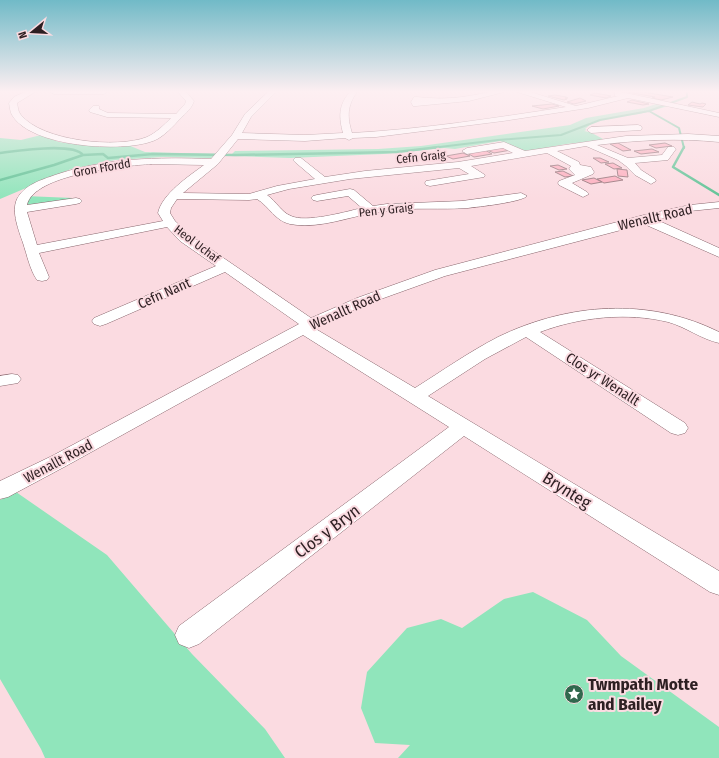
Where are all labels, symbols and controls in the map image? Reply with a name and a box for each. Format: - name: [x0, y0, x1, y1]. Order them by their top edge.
- north arrow: [12, 12, 52, 52]
- text: N: [16, 30, 30, 40]
- street label: Cefn Graig: [395, 147, 447, 167]
- street label: Gron Ffordd: [72, 156, 132, 180]
- street label: Pen y Graig: [358, 200, 414, 220]
- street label: Wenallt Road: [616, 201, 694, 234]
- street label: Heol Uchaf: [171, 222, 224, 267]
- street label: Cefn Nant: [135, 274, 194, 313]
- street label: Wenallt Road: [307, 287, 383, 334]
- street label: Clos yr Wenallt: [562, 349, 643, 410]
- street label: Wenallt Road: [21, 436, 96, 487]
- street label: Brynteg: [538, 467, 595, 513]
- street label: Clos y Bryn: [290, 500, 364, 563]
- place label: Twmpath Motte and Bailey: [588, 674, 698, 715]
- place icon: Twmpath Motte and Bailey: [563, 683, 585, 705]

